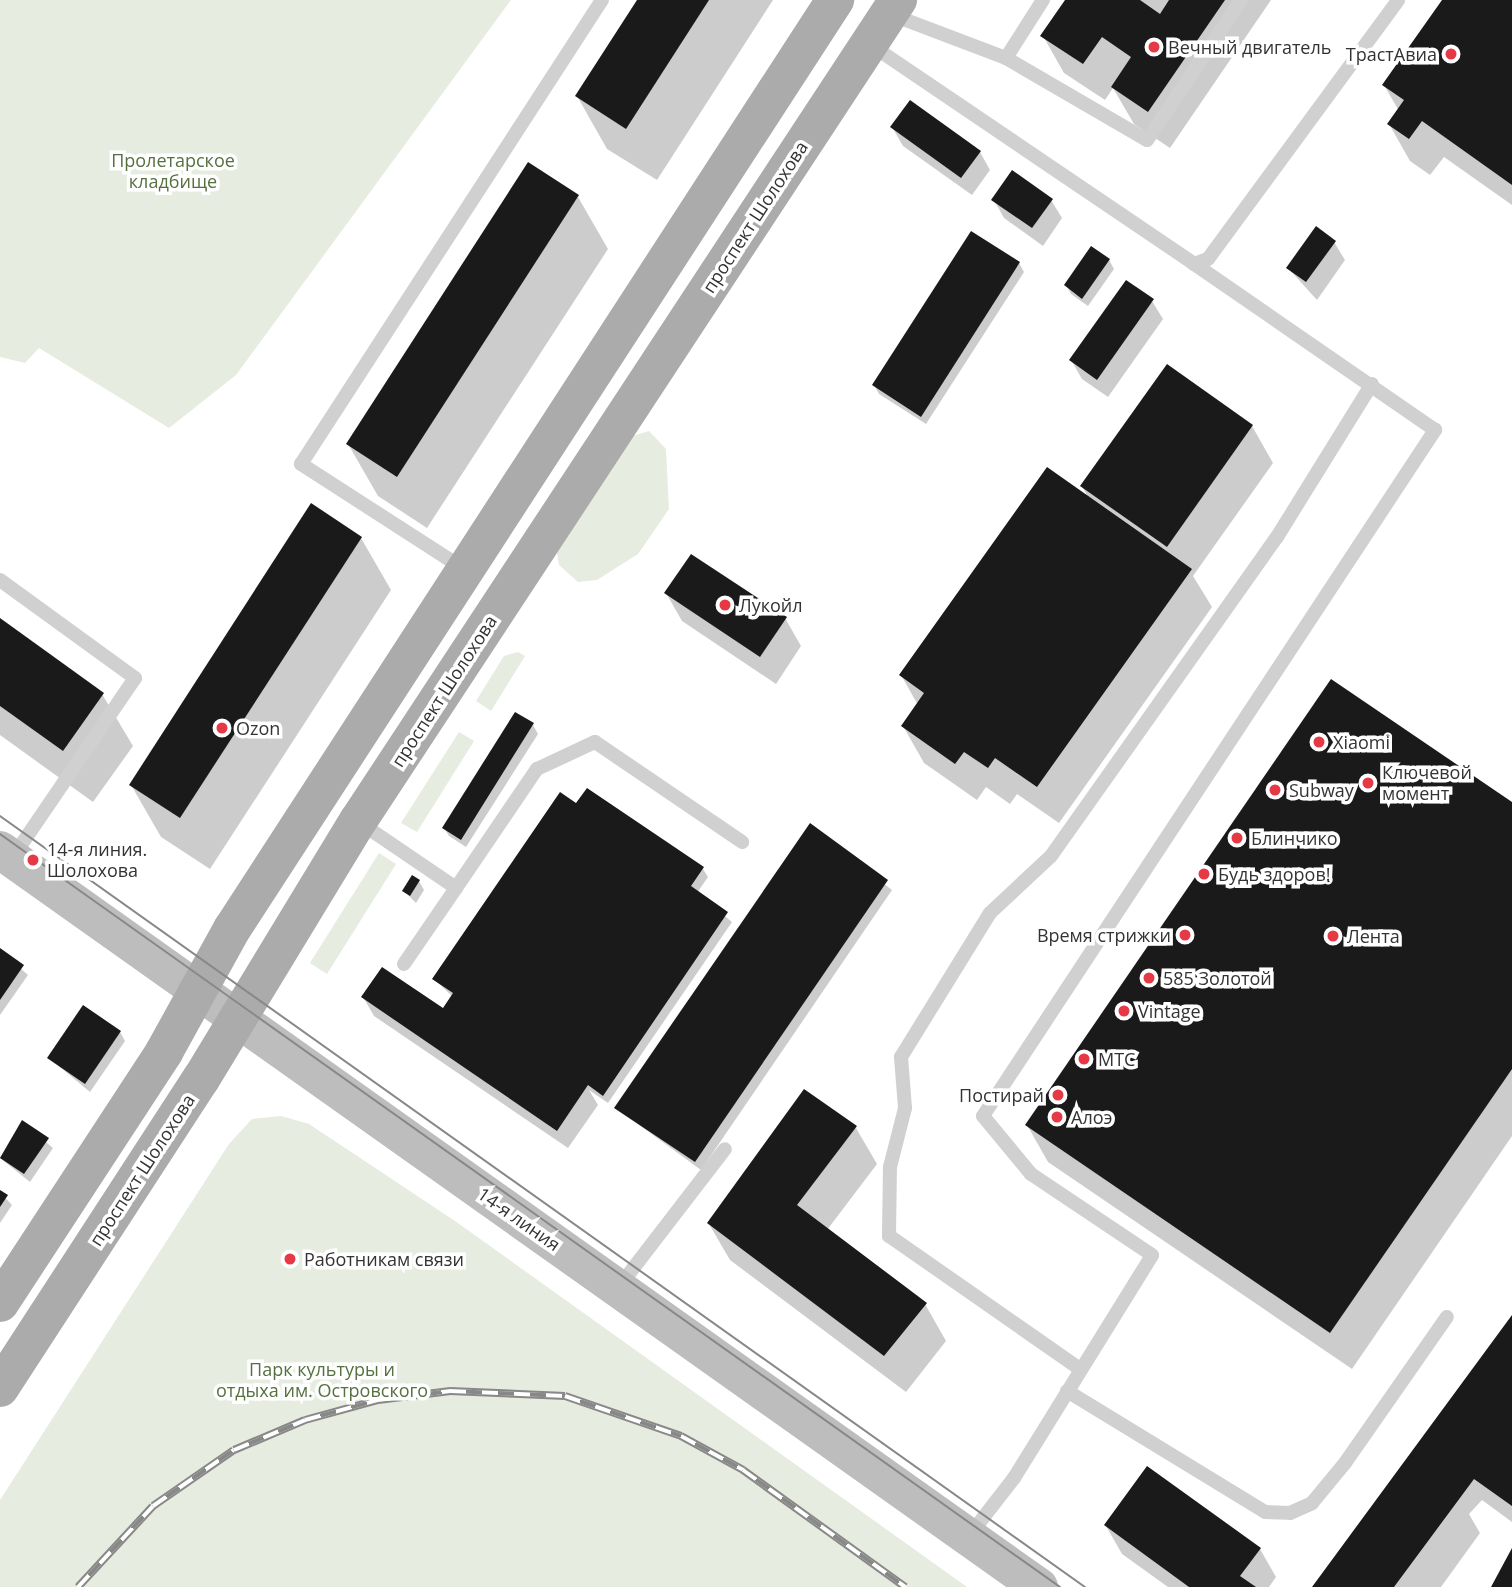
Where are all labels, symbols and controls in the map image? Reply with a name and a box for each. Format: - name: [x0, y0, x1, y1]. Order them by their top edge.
- place label: Вечный двигатель: [1168, 36, 1331, 58]
- marker: Вечный двигатель: [1146, 39, 1162, 55]
- place label: ТрастАвиа: [1346, 43, 1437, 65]
- marker: ТрастАвиа: [1443, 46, 1459, 62]
- street label: проспект Шолохова: [698, 137, 812, 297]
- park label: Пролетарское кладбище: [111, 150, 235, 192]
- place label: Лукойл: [739, 594, 803, 616]
- marker: Лукойл: [717, 597, 733, 613]
- street label: проспект Шолохова: [387, 611, 501, 771]
- place label: Ozon: [236, 717, 280, 739]
- marker: Ozon: [214, 720, 230, 736]
- place label: Xiaomi: [1333, 731, 1390, 753]
- marker: Xiaomi: [1311, 734, 1327, 750]
- place label: Ключевой момент: [1382, 762, 1472, 804]
- marker: Ключевой момент: [1360, 775, 1376, 791]
- place label: Subway: [1289, 779, 1354, 801]
- marker: Subway: [1267, 782, 1283, 798]
- place label: Блинчико: [1251, 827, 1338, 849]
- marker: Блинчико: [1229, 830, 1245, 846]
- place label: 14-я линия. Шолохова: [47, 839, 147, 882]
- marker: 14-я линия. Шолохова: [25, 852, 41, 868]
- place label: Будь здоров!: [1218, 863, 1330, 885]
- marker: Будь здоров!: [1196, 866, 1212, 882]
- place label: Время стрижки: [1037, 924, 1171, 946]
- place label: Лента: [1347, 925, 1400, 947]
- marker: Время стрижки: [1177, 927, 1193, 943]
- marker: Лента: [1325, 928, 1341, 944]
- place label: 585 Золотой: [1163, 967, 1272, 989]
- marker: 585 Золотой: [1141, 970, 1157, 986]
- place label: Vintage: [1138, 1000, 1201, 1022]
- marker: Vintage: [1116, 1003, 1132, 1019]
- place label: МТС: [1098, 1048, 1135, 1070]
- marker: МТС: [1076, 1051, 1092, 1067]
- place label: Постирай: [959, 1084, 1044, 1106]
- marker: Постирай: [1050, 1087, 1066, 1103]
- street label: проспект Шолохова: [85, 1090, 199, 1250]
- place label: Алоэ: [1071, 1106, 1112, 1128]
- marker: Алоэ: [1049, 1109, 1065, 1125]
- street label: 14-я линия: [474, 1183, 564, 1255]
- place label: Работникам связи: [304, 1248, 464, 1270]
- marker: Работникам связи: [282, 1251, 298, 1267]
- park label: Парк культуры и отдыха им. Островского: [216, 1359, 428, 1402]

